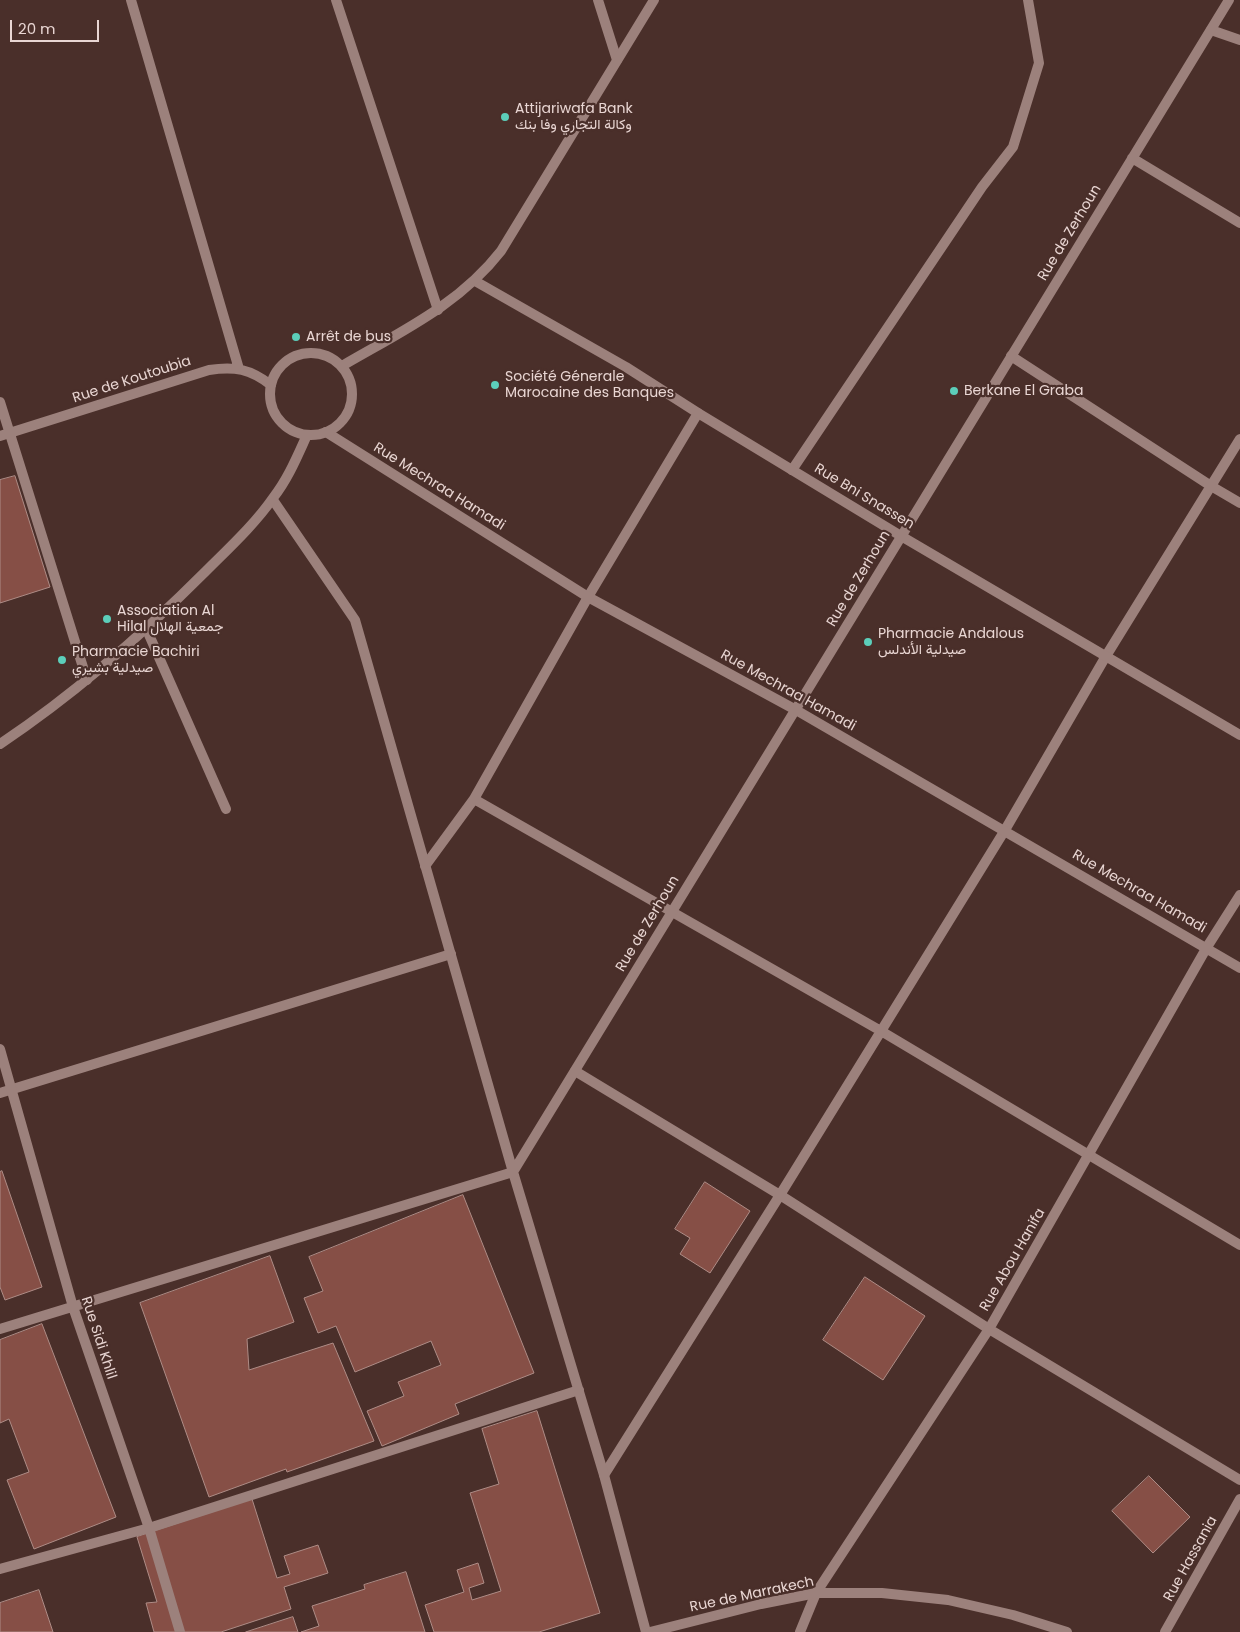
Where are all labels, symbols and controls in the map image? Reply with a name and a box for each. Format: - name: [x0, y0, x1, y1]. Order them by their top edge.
- scale bar: [12, 10, 101, 42]
- text: 20 m: [18, 18, 56, 39]
- place label: Attijariwafa Bank وكالة التجاري وفا بنك: [515, 101, 633, 134]
- marker: Attijariwafa Bank وكالة التجاري وفا بنك: [499, 111, 511, 123]
- street label: Rue de Zerhoun: [1035, 182, 1105, 284]
- place label: Arrêt de bus: [306, 329, 391, 345]
- marker: Arrêt de bus: [290, 331, 302, 343]
- street label: Rue de Koutoubia: [71, 353, 193, 407]
- place label: Société Génerale Marocaine des Banques: [505, 369, 674, 402]
- marker: Société Génerale Marocaine des Banques: [489, 379, 501, 391]
- place label: Berkane El Graba: [964, 383, 1083, 399]
- marker: Berkane El Graba: [948, 385, 960, 397]
- street label: Rue Mechraa Hamadi: [370, 440, 508, 534]
- street label: Rue Bni Snassen: [811, 461, 917, 533]
- street label: Rue de Zerhoun: [824, 528, 894, 630]
- place label: Association Al Hilal جمعية الهلال: [117, 603, 223, 636]
- marker: Association Al Hilal جمعية الهلال: [101, 613, 113, 625]
- place label: Pharmacie Andalous صيدلية الأندلس: [878, 626, 1024, 658]
- marker: Pharmacie Andalous صيدلية الأندلس: [862, 636, 874, 648]
- place label: Pharmacie Bachiri صيدلية بشيري: [72, 644, 200, 676]
- street label: Rue Mechraa Hamadi: [717, 647, 859, 735]
- marker: Pharmacie Bachiri صيدلية بشيري: [56, 654, 68, 666]
- street label: Rue Mechraa Hamadi: [1069, 847, 1209, 937]
- street label: Rue de Zerhoun: [613, 873, 683, 975]
- street label: Rue Abou Hanifa: [977, 1206, 1049, 1314]
- street label: Rue Sidi Khlil: [77, 1295, 119, 1381]
- street label: Rue Hassania: [1161, 1513, 1221, 1605]
- street label: Rue de Marrakech: [688, 1574, 816, 1616]

